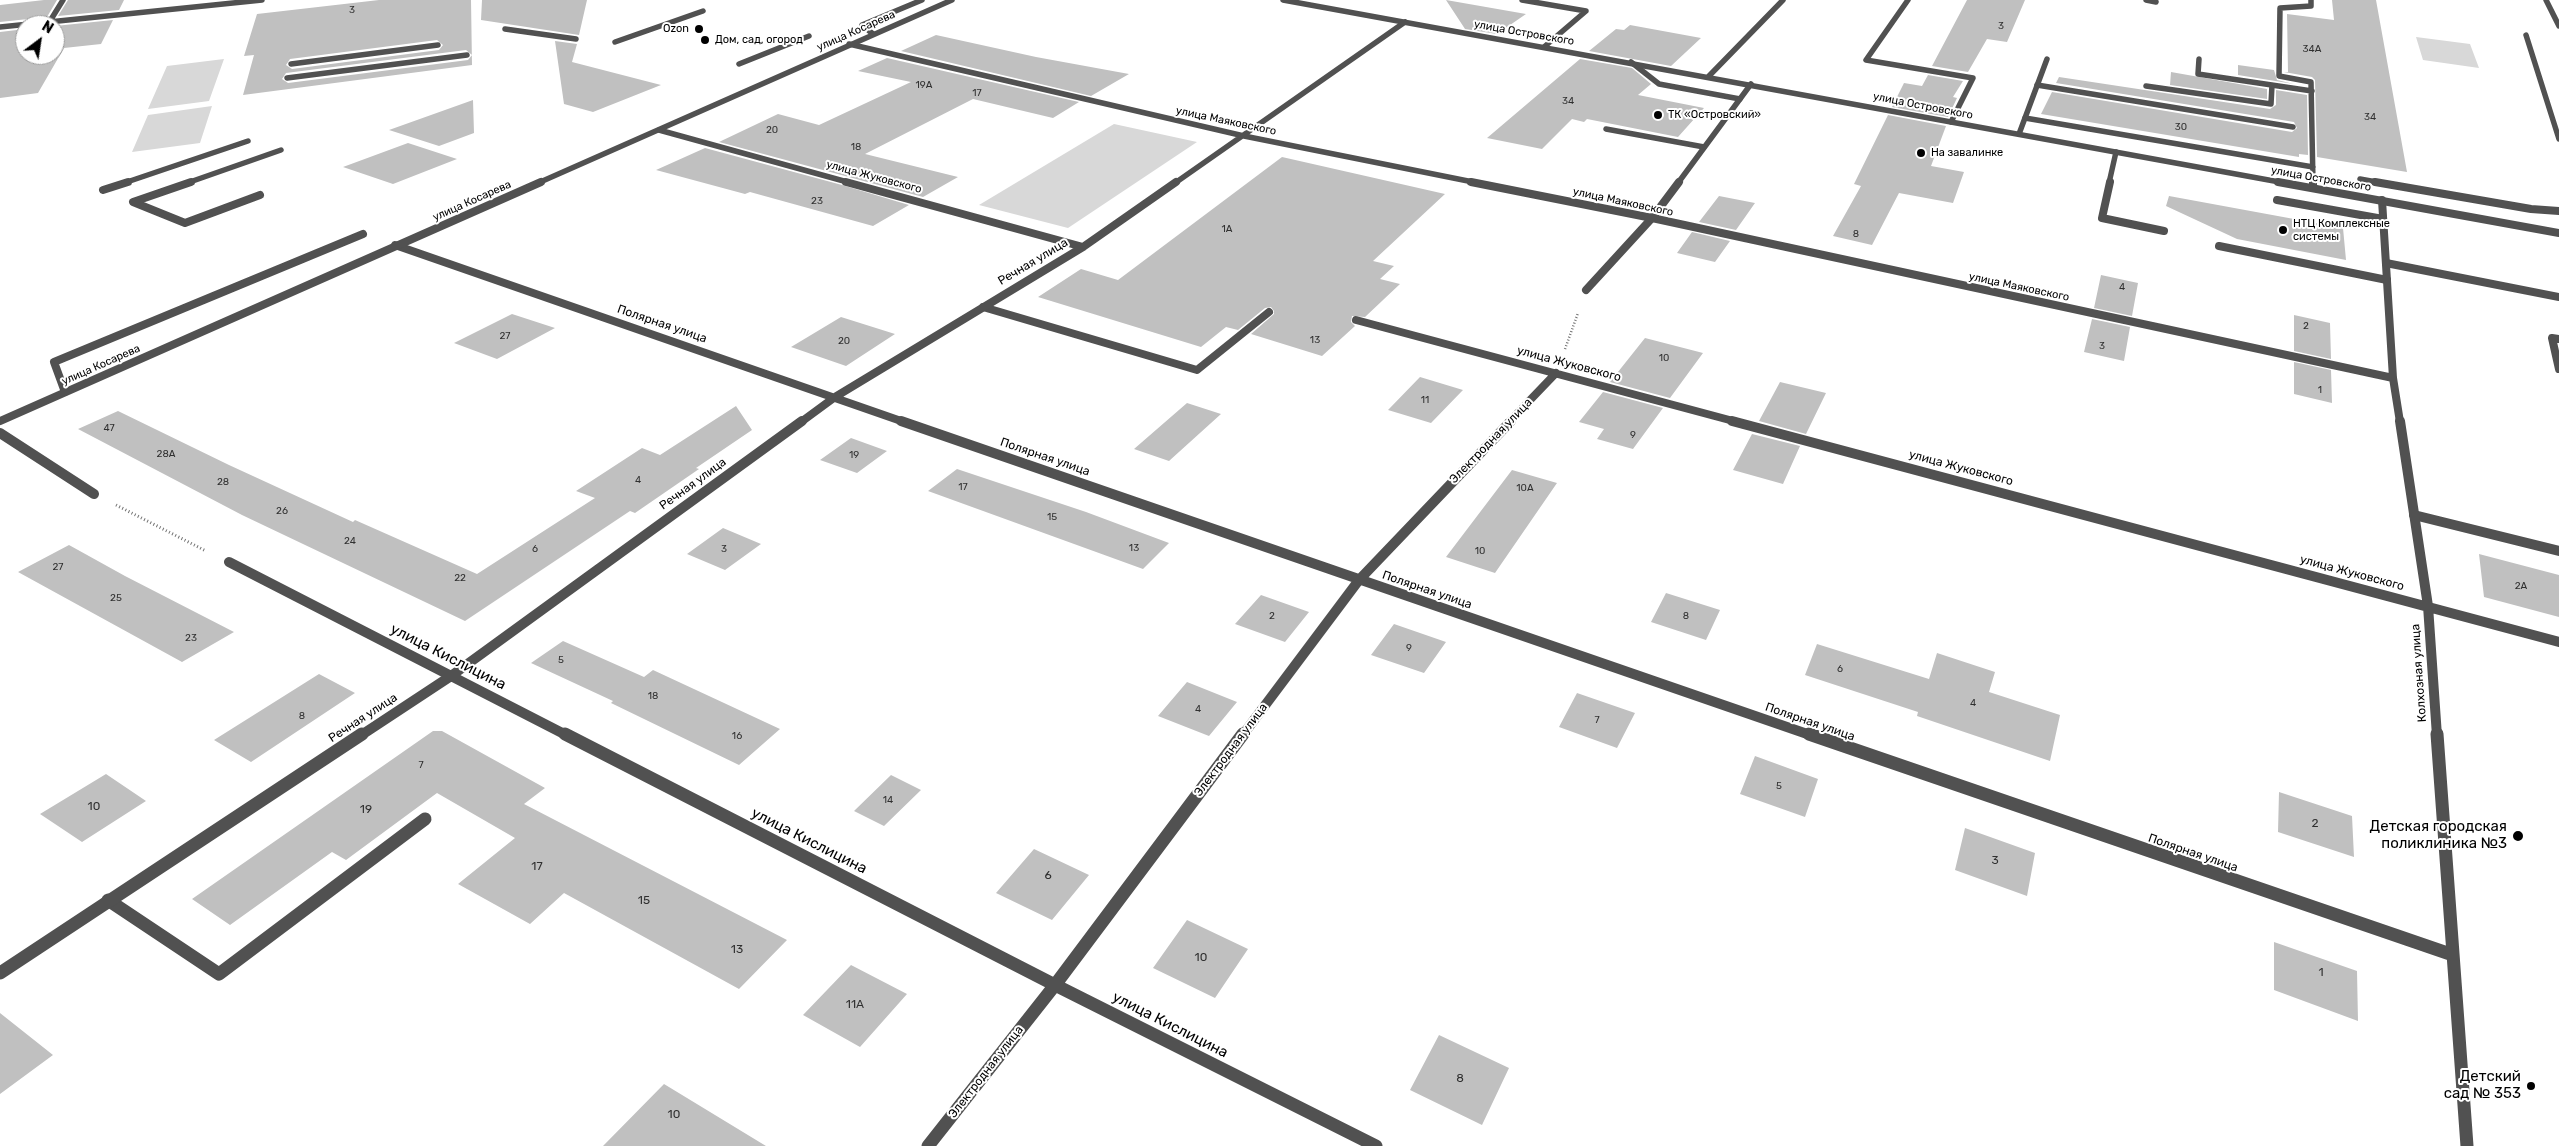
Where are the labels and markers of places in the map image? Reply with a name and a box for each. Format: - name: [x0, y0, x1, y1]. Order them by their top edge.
- place label: Ozon: [663, 22, 689, 36]
- marker: Ozon: [693, 23, 705, 35]
- place label: Дом, сад, огород: [715, 33, 803, 47]
- marker: Дом, сад, огород: [699, 34, 711, 46]
- place label: ТК «Островский»: [1668, 108, 1761, 122]
- marker: ТК «Островский»: [1652, 109, 1664, 121]
- place label: На завалинке: [1931, 146, 2003, 160]
- marker: На завалинке: [1915, 147, 1927, 159]
- place label: НТЦ Комплексные системы: [2293, 217, 2390, 243]
- marker: НТЦ Комплексные системы: [2277, 224, 2289, 236]
- place label: Детская городская поликлиника №3: [2370, 818, 2507, 853]
- marker: Детская городская поликлиника №3: [2511, 829, 2525, 843]
- place label: Детский сад № 353: [2444, 1068, 2521, 1103]
- marker: Детский сад № 353: [2525, 1080, 2537, 1092]

